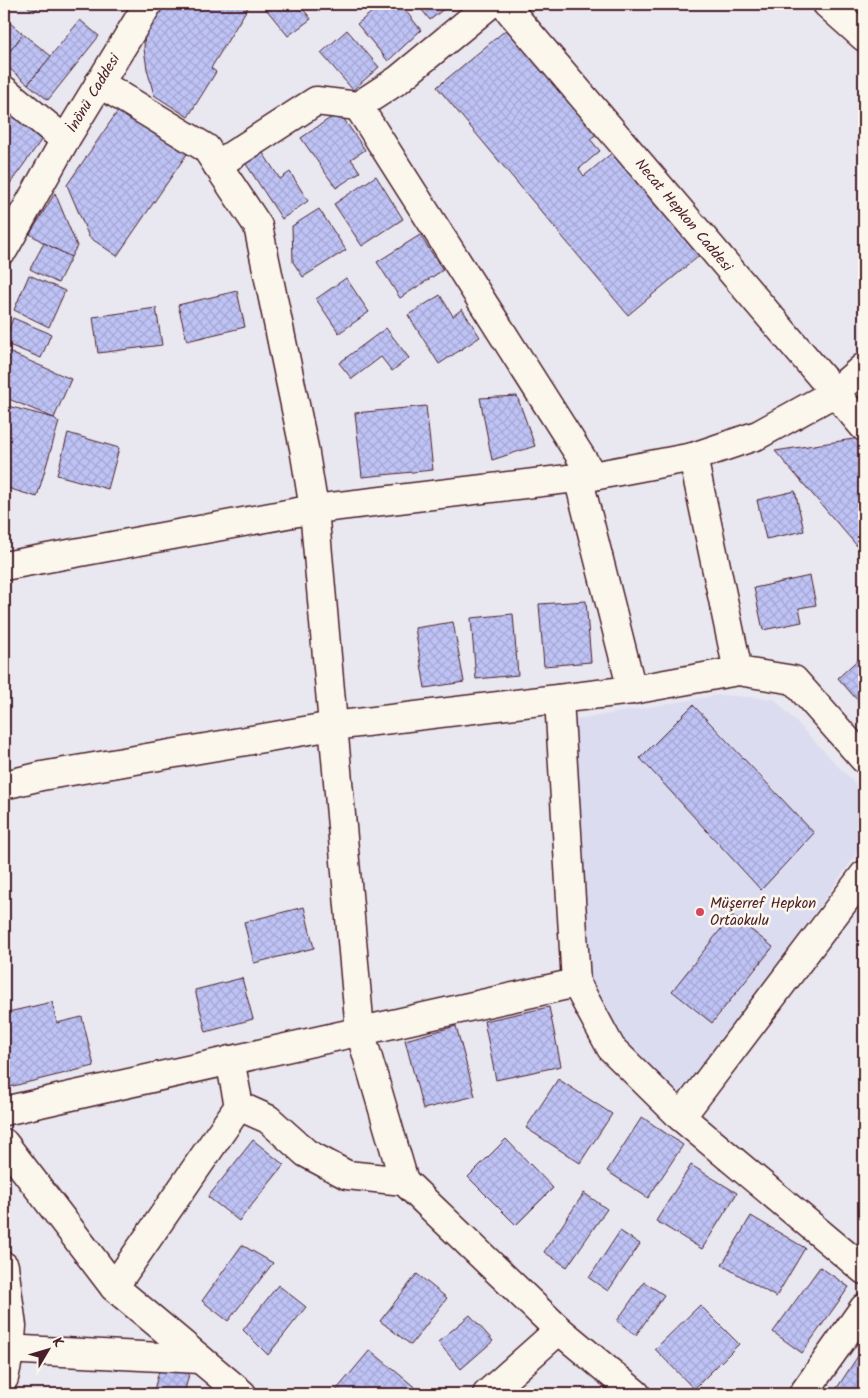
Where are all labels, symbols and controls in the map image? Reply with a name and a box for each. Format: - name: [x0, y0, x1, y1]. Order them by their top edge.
- street label: İnönü Caddesi: [61, 48, 128, 138]
- street label: Necat Hepkon Caddesi: [628, 154, 739, 279]
- place label: Müşerref Hepkon Ortaokulu: [710, 892, 816, 933]
- marker: Müşerref Hepkon Ortaokulu: [694, 906, 706, 918]
- north arrow: [22, 1326, 72, 1376]
- text: K: [46, 1333, 69, 1353]

